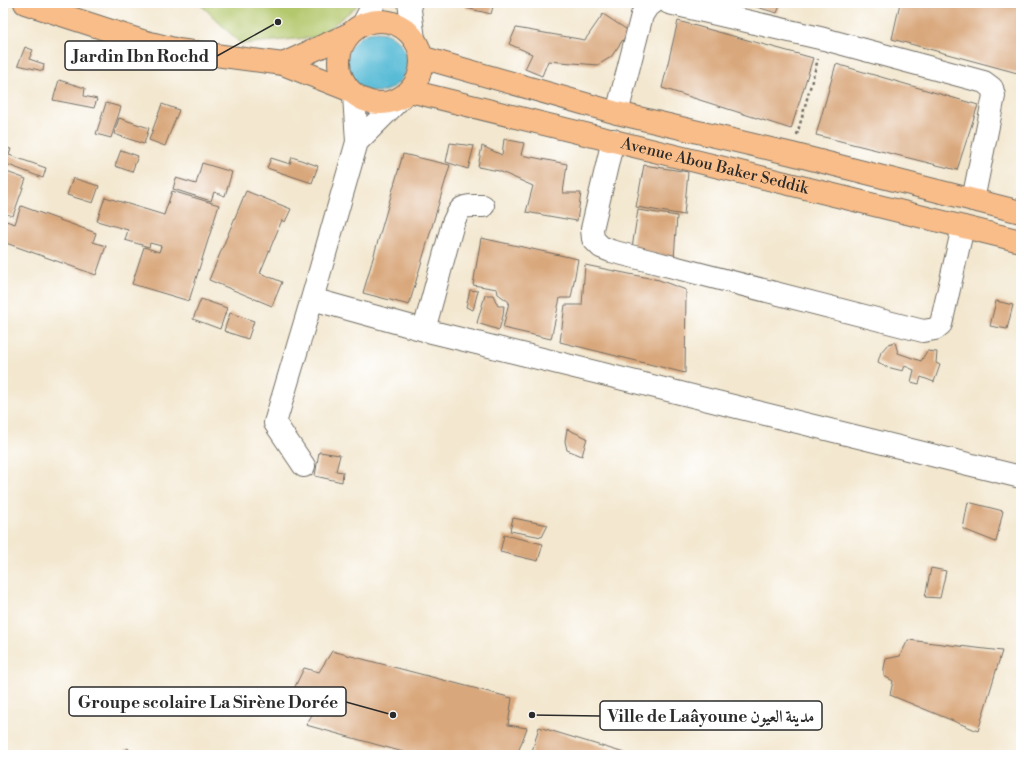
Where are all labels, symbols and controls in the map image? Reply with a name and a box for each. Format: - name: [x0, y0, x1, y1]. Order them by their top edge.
- callout: Jardin Ibn Rochd: [65, 41, 217, 70]
- text: Jardin Ibn Rochd: [71, 46, 209, 68]
- street label: Avenue Abou Baker Seddik: [618, 133, 812, 199]
- callout: Groupe scolaire La Sirène Dorée: [69, 687, 346, 716]
- text: Groupe scolaire La Sirène Dorée: [78, 692, 338, 714]
- callout: Ville de Laâyoune مدينة العيون: [600, 701, 822, 730]
- text: Ville de Laâyoune مدينة العيون: [607, 706, 814, 728]

